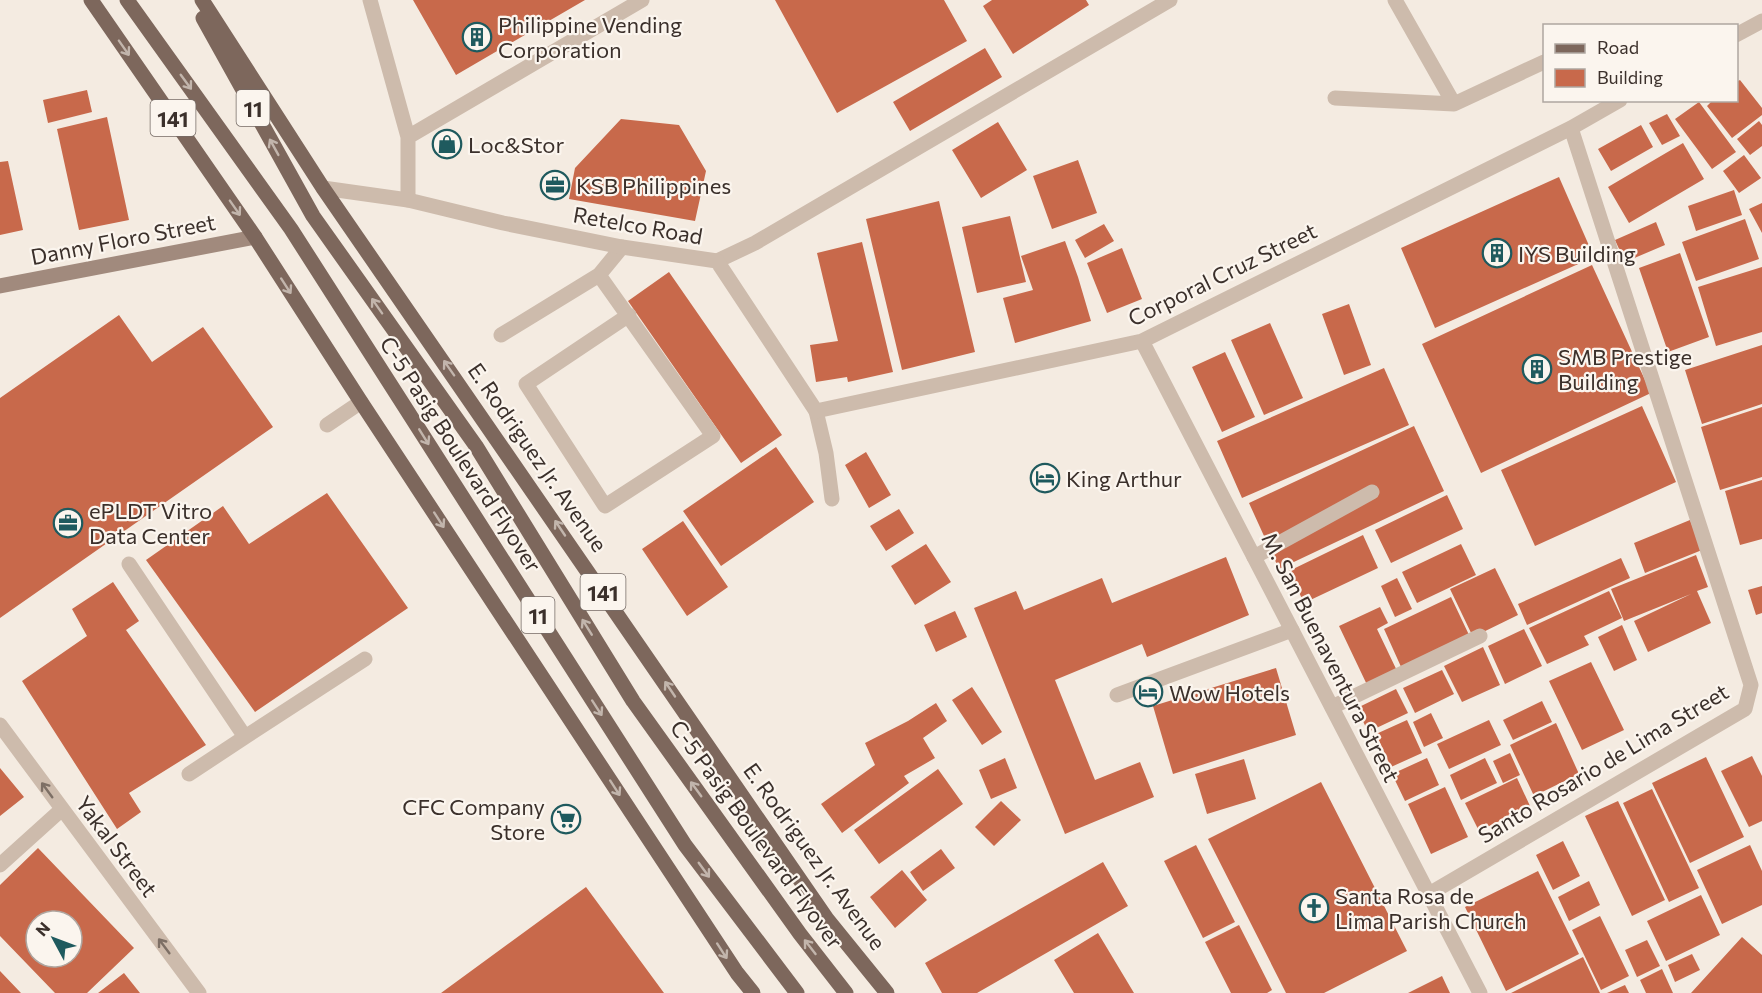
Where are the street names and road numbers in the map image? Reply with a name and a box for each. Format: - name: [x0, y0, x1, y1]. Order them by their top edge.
- road number: 11: [236, 90, 270, 126]
- road number: 141: [150, 100, 195, 136]
- street label: Retelco Road: [571, 200, 705, 250]
- street label: Danny Floro Street: [28, 208, 218, 270]
- street label: Corporal Cruz Street: [1123, 217, 1321, 331]
- street label: C-5 Pasig Boulevard Flyover: [375, 331, 547, 577]
- street label: E. Rodriguez Jr. Avenue: [463, 357, 613, 557]
- street label: M. San Buenaventura Street: [1256, 528, 1406, 786]
- road number: 141: [580, 574, 626, 610]
- road number: 11: [522, 597, 554, 633]
- street label: Santo Rosario de Lima Street: [1473, 677, 1733, 849]
- street label: C-5 Pasig Boulevard Flyover: [665, 715, 849, 954]
- street label: E. Rodriguez Jr. Avenue: [738, 757, 892, 955]
- street label: Yakal Street: [70, 790, 164, 902]

